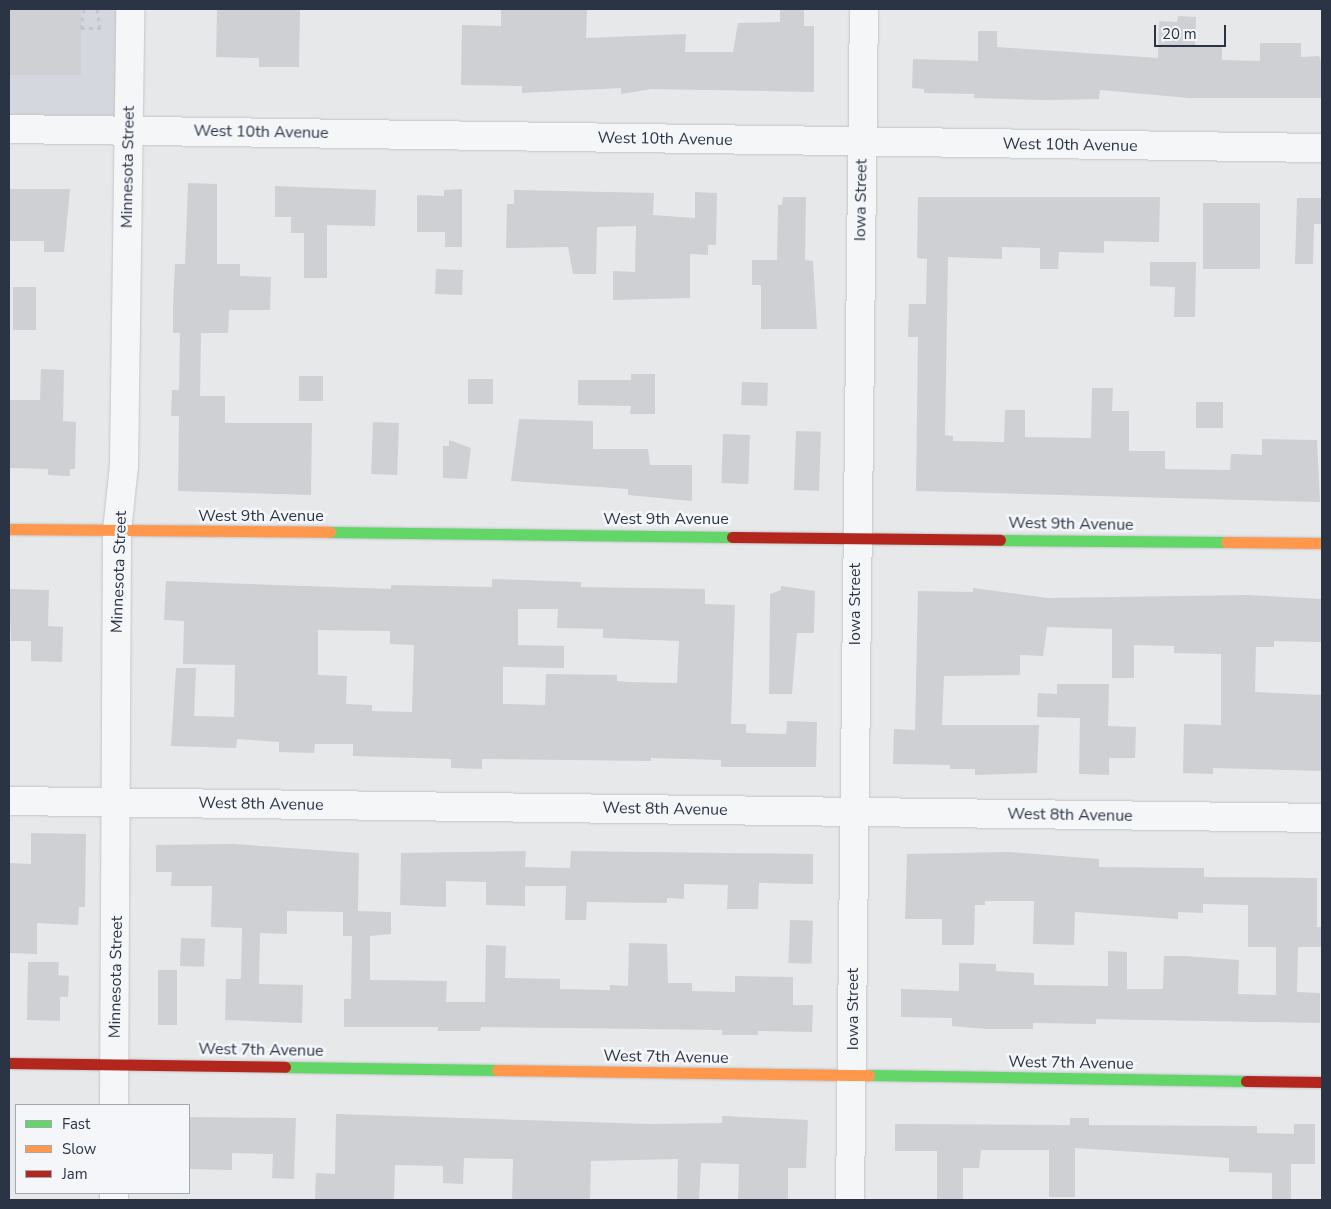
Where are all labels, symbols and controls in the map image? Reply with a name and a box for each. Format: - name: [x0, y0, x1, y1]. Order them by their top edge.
- scale bar: [1156, 15, 1228, 47]
- text: 20 m: [1162, 24, 1197, 44]
- street label: Minnesota Street: [117, 106, 139, 228]
- street label: West 10th Avenue: [193, 121, 329, 143]
- street label: West 10th Avenue: [597, 128, 733, 150]
- street label: West 10th Avenue: [1002, 134, 1138, 156]
- street label: Iowa Street: [851, 159, 871, 241]
- street label: West 9th Avenue: [198, 506, 324, 526]
- street label: West 9th Avenue: [603, 509, 729, 529]
- street label: Minnesota Street: [107, 510, 131, 634]
- street label: West 9th Avenue: [1008, 513, 1134, 535]
- street label: Iowa Street: [845, 563, 865, 645]
- street label: West 8th Avenue: [198, 793, 324, 815]
- street label: West 8th Avenue: [602, 798, 728, 820]
- street label: West 8th Avenue: [1007, 804, 1133, 826]
- street label: Minnesota Street: [105, 916, 127, 1038]
- street label: Iowa Street: [843, 968, 863, 1050]
- street label: West 7th Avenue: [198, 1039, 324, 1061]
- street label: West 7th Avenue: [603, 1046, 729, 1068]
- street label: West 7th Avenue: [1008, 1052, 1134, 1074]
- legend: [15, 1104, 190, 1194]
- text: Fast: [62, 1114, 90, 1134]
- text: Slow: [62, 1139, 96, 1159]
- text: Jam: [62, 1164, 88, 1184]

